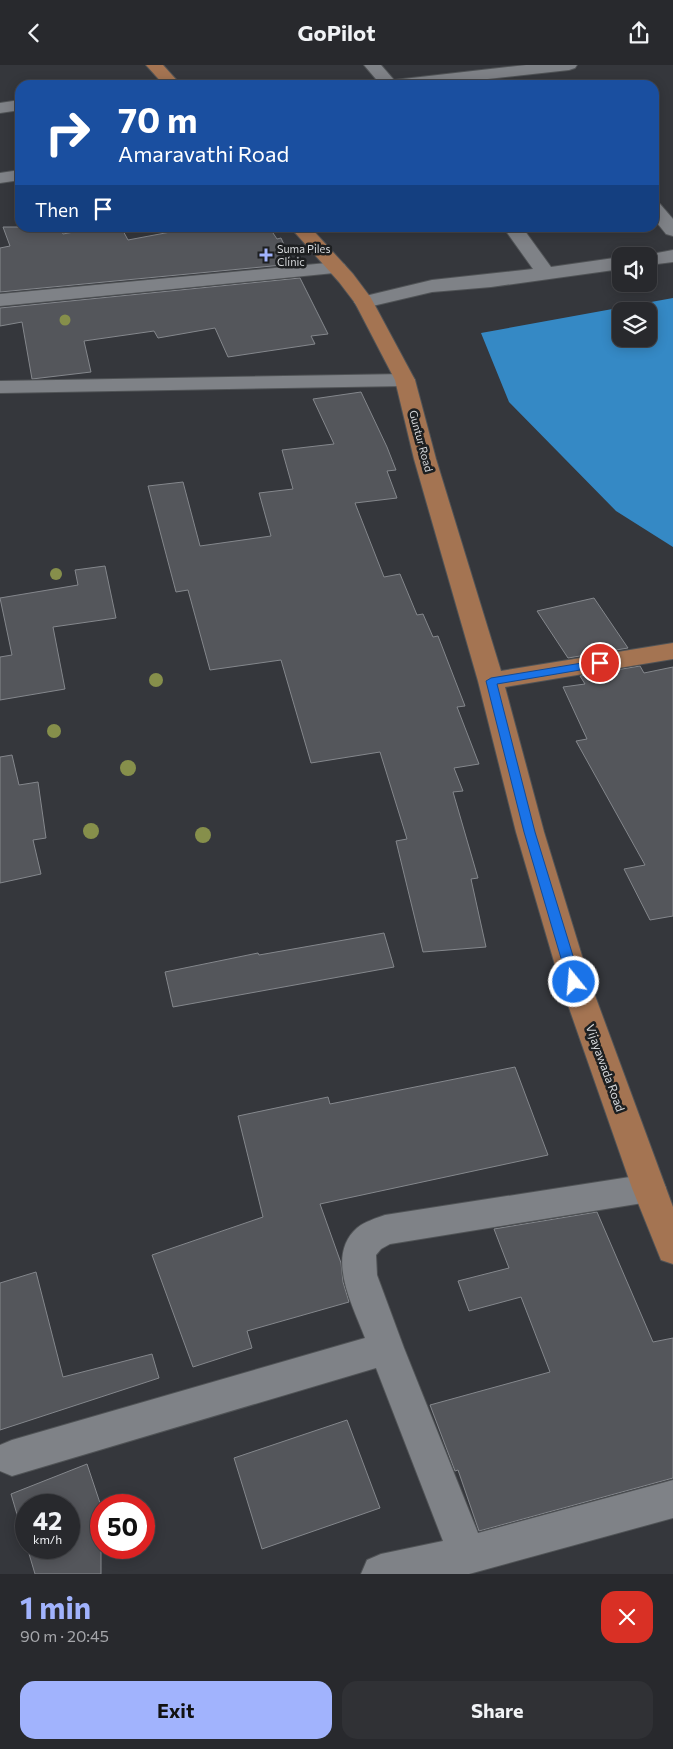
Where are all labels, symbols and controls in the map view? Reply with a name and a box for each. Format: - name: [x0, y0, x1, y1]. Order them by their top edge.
- icon: back: [20, 19, 48, 47]
- text: GoPilot: [298, 19, 375, 46]
- icon: share: [625, 19, 653, 47]
- text: 70 m: [118, 97, 198, 140]
- icon: right: [35, 100, 100, 165]
- text: Amaravathi Road: [118, 140, 289, 167]
- icon: arrive: [89, 195, 117, 223]
- text: Then: [35, 198, 79, 221]
- place label: Suma Piles Clinic: [277, 242, 330, 268]
- map controls: [612, 247, 657, 347]
- button: sound: [612, 247, 657, 292]
- marker: Suma Piles Clinic: [259, 248, 273, 262]
- button: layers: [612, 302, 657, 347]
- street label: Guntur Road: [407, 409, 436, 473]
- pin: [579, 642, 621, 684]
- icon: arrive: [586, 649, 614, 677]
- position arrow: [547, 955, 599, 1007]
- street label: Vijayawada Road: [584, 1022, 628, 1113]
- speed limit sign: 50: [90, 1494, 155, 1559]
- text: 42: [33, 1505, 62, 1535]
- text: km/h: [33, 1532, 62, 1546]
- text: 1 min: [20, 1588, 91, 1625]
- button: close: [601, 1591, 653, 1643]
- text: 90 m · 20:45: [20, 1626, 109, 1645]
- button: Exit: [20, 1681, 332, 1739]
- button: Share: [342, 1681, 653, 1739]

